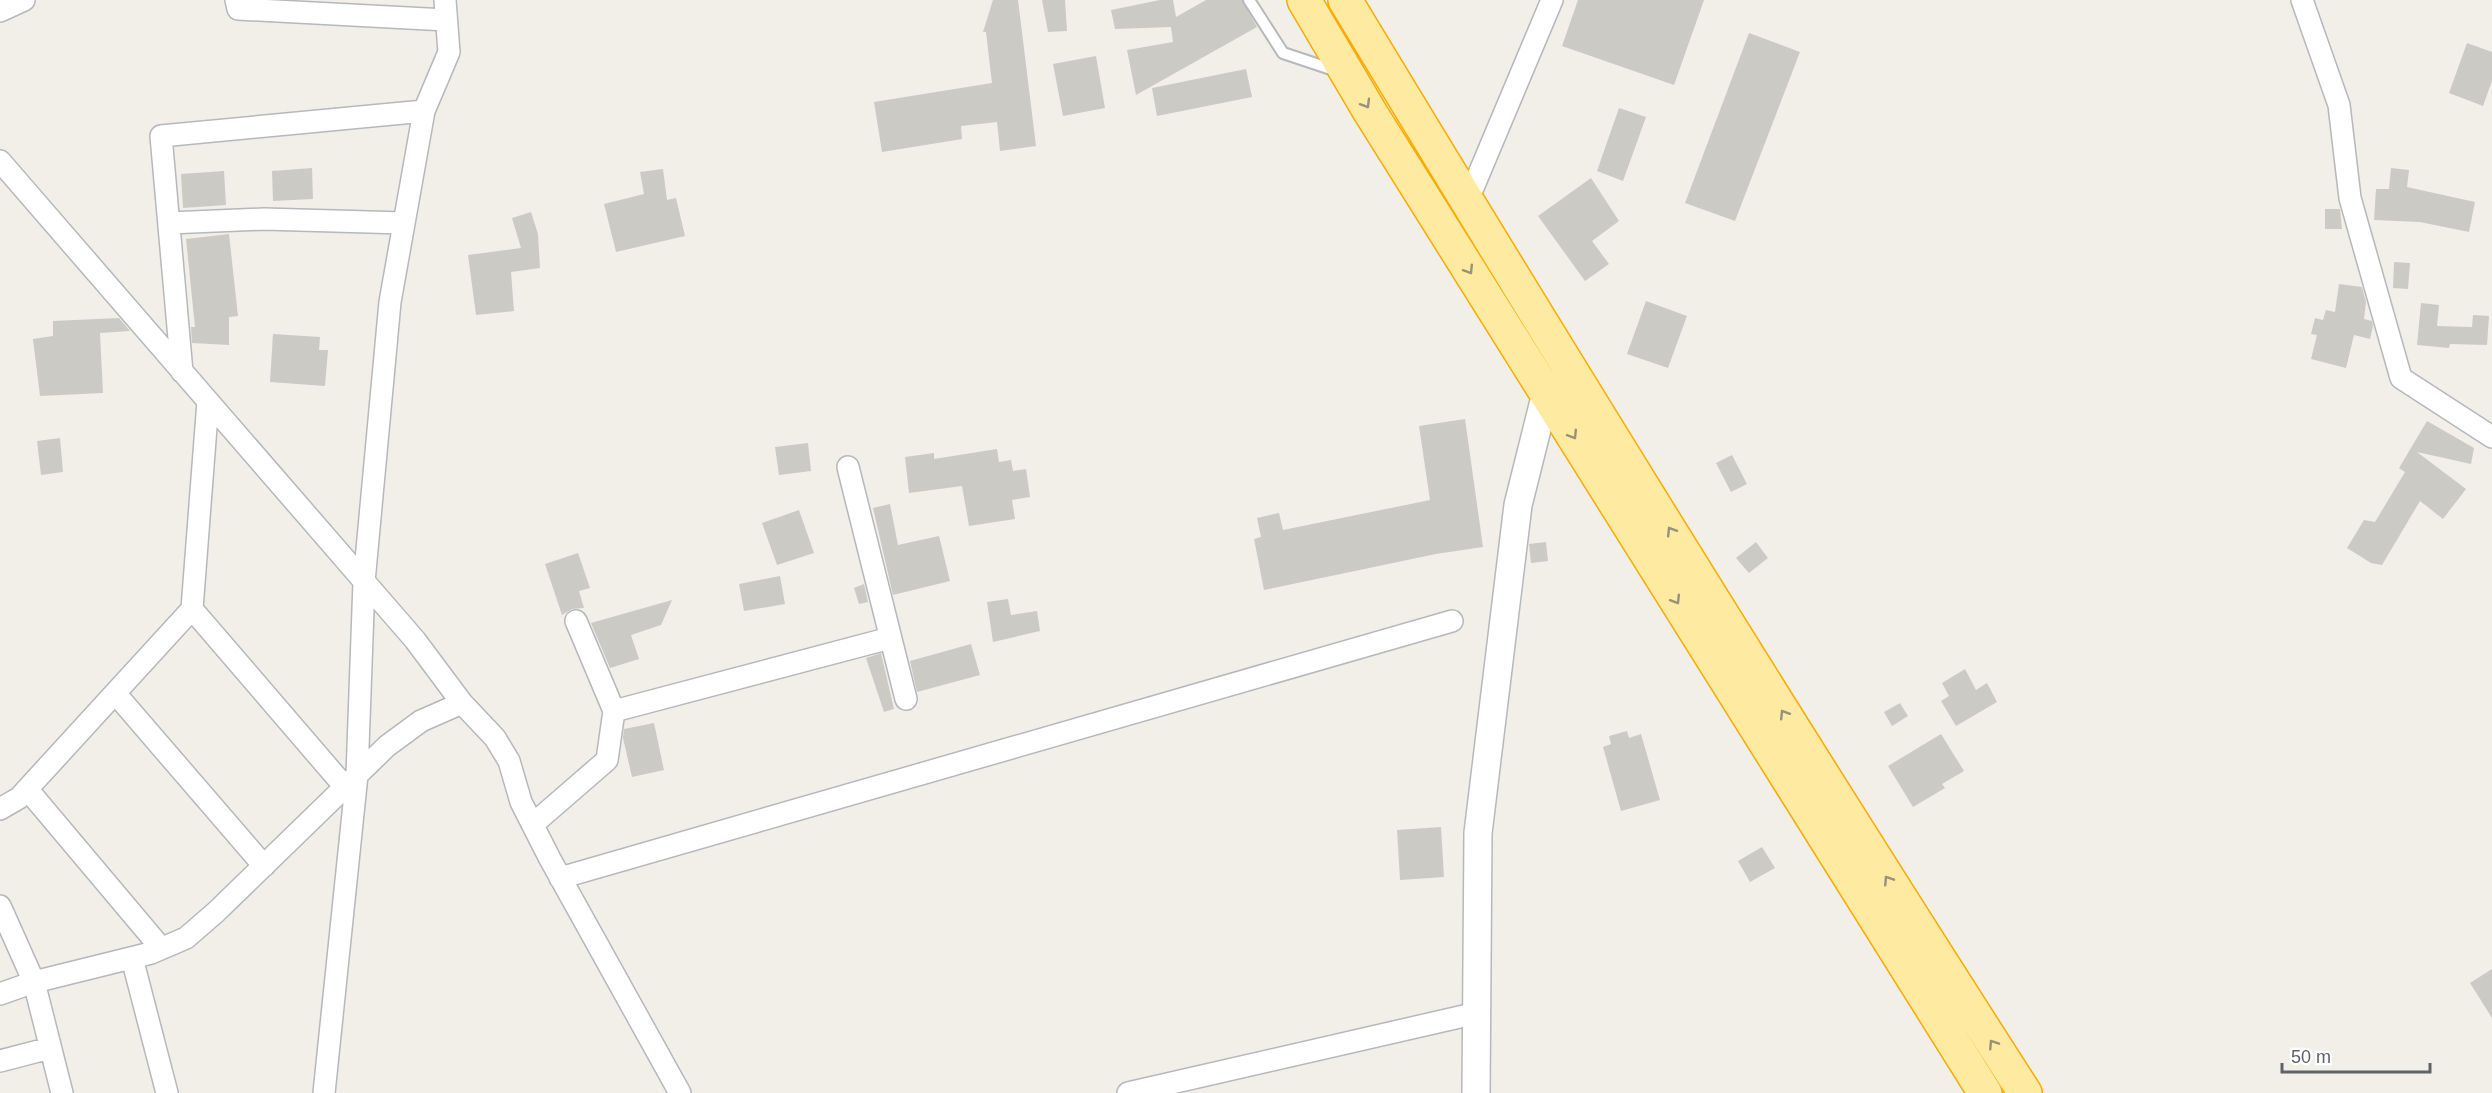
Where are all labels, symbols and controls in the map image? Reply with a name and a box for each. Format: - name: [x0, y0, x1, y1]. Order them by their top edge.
- one-way arrow: [1358, 98, 1370, 108]
- one-way arrow: [1462, 264, 1474, 274]
- one-way arrow: [1565, 429, 1577, 439]
- one-way arrow: [1666, 527, 1678, 537]
- one-way arrow: [1669, 594, 1681, 604]
- one-way arrow: [1780, 710, 1792, 720]
- one-way arrow: [1884, 876, 1895, 887]
- scale bar: [2282, 1036, 2430, 1074]
- one-way arrow: [1989, 1040, 2001, 1050]
- text: 50 m: [2291, 1047, 2331, 1067]

